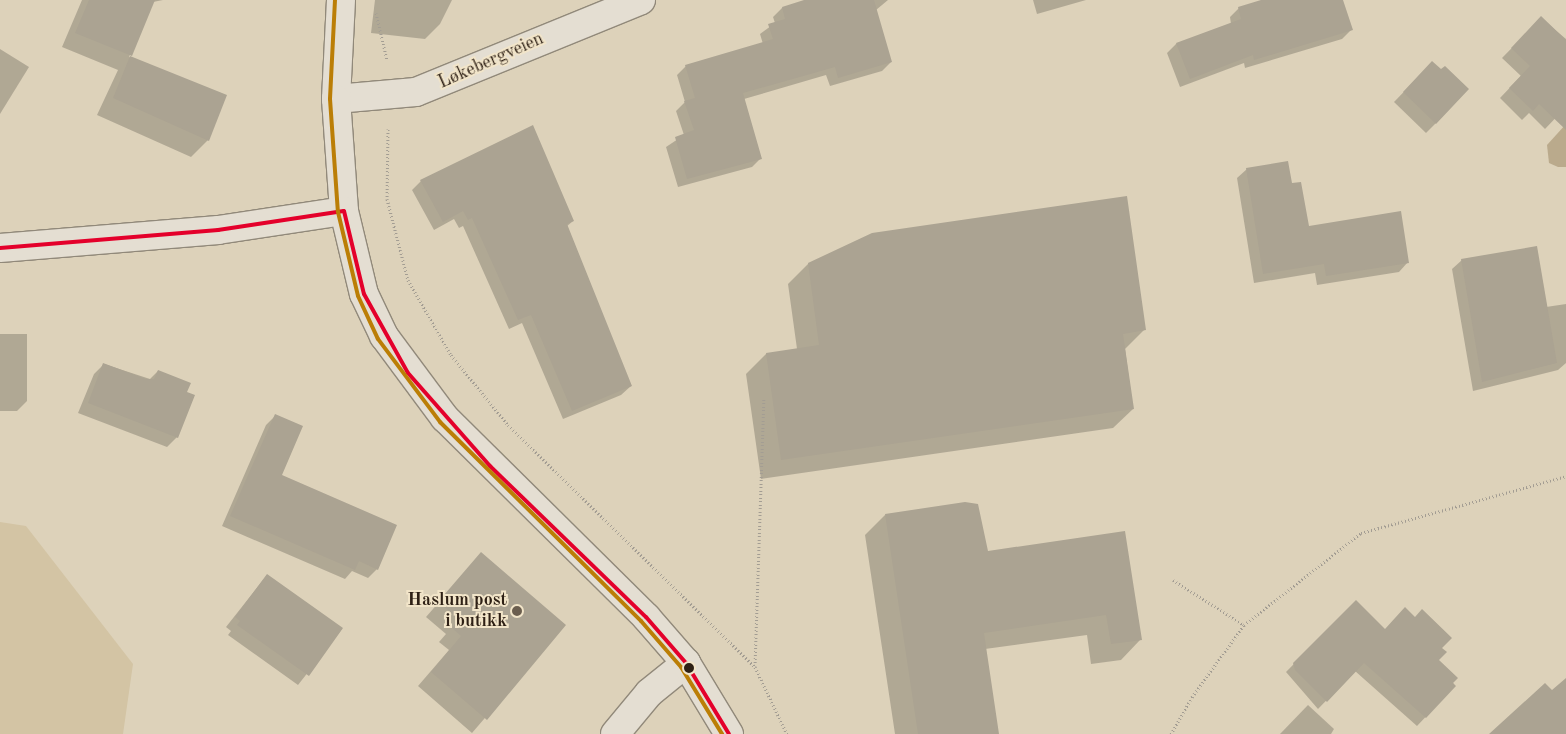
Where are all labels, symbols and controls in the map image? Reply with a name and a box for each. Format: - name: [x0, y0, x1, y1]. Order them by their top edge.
- street label: Løkebergveien: [435, 28, 547, 94]
- place label: Haslum post i butikk: [407, 590, 507, 632]
- marker: Haslum post i butikk: [511, 605, 523, 617]
- unlabelled marker: [684, 663, 694, 673]

